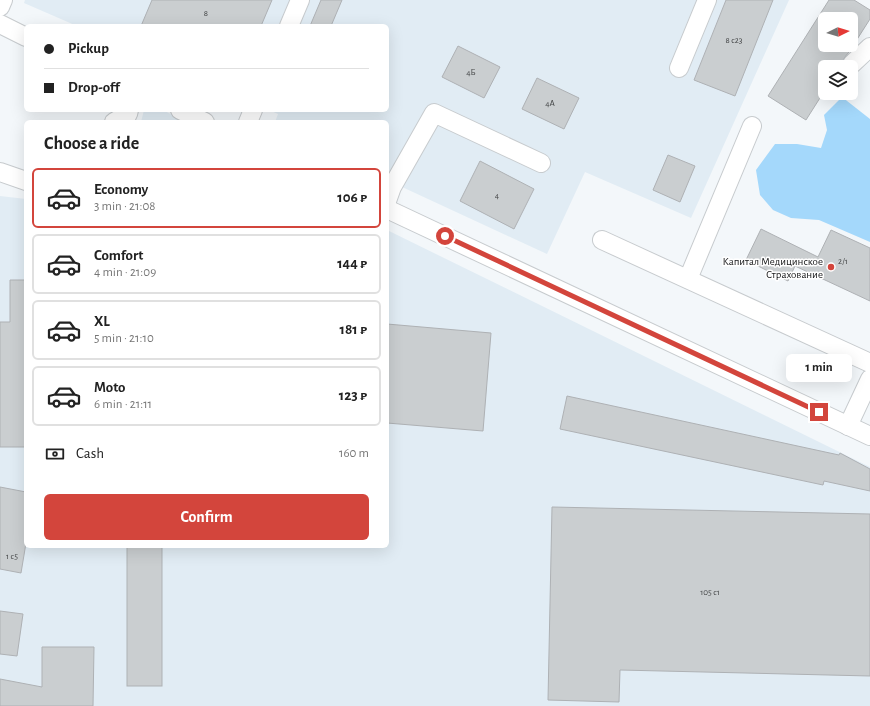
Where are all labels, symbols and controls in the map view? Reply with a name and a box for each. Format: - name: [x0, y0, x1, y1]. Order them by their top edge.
- house number: 8: [204, 9, 208, 18]
- north arrow: [818, 12, 858, 52]
- map controls: [818, 12, 858, 100]
- house number: 8 с23: [725, 36, 743, 45]
- text: Pickup: [68, 41, 109, 56]
- button: layers: [818, 60, 858, 100]
- house number: 4Б: [466, 68, 476, 77]
- text: Drop-off: [68, 80, 120, 95]
- house number: 4А: [545, 99, 556, 108]
- text: Choose a ride: [44, 135, 139, 153]
- icon: car: [46, 180, 82, 216]
- text: Economy: [94, 182, 148, 197]
- text: 106 ₽: [337, 190, 367, 205]
- house number: 4: [495, 191, 500, 200]
- text: 3 min · 21:08: [94, 200, 155, 213]
- route start: [436, 227, 454, 245]
- icon: car: [46, 246, 82, 282]
- text: Comfort: [94, 248, 143, 263]
- text: 144 ₽: [337, 256, 367, 271]
- place label: Капитал Медицинское Страхование: [722, 256, 823, 280]
- house number: 2/1: [838, 257, 848, 266]
- marker: Капитал Медицинское Страхование: [826, 262, 836, 272]
- text: 4 min · 21:09: [94, 266, 156, 279]
- icon: car: [46, 312, 82, 348]
- text: XL: [94, 314, 110, 329]
- text: 181 ₽: [340, 322, 367, 337]
- text: 5 min · 21:10: [94, 332, 154, 345]
- callout: 1 min: [786, 354, 852, 382]
- text: 1 min: [805, 361, 833, 374]
- icon: car: [46, 378, 82, 414]
- text: Moto: [94, 380, 126, 395]
- text: 123 ₽: [339, 388, 367, 403]
- text: 6 min · 21:11: [94, 398, 152, 411]
- route end: [810, 403, 828, 421]
- icon: cash: [44, 443, 66, 465]
- text: Cash: [76, 446, 104, 461]
- text: 160 m: [339, 447, 369, 460]
- button: Confirm: [44, 494, 369, 540]
- house number: 1 с5: [6, 552, 18, 561]
- house number: 105 c1: [700, 588, 720, 597]

